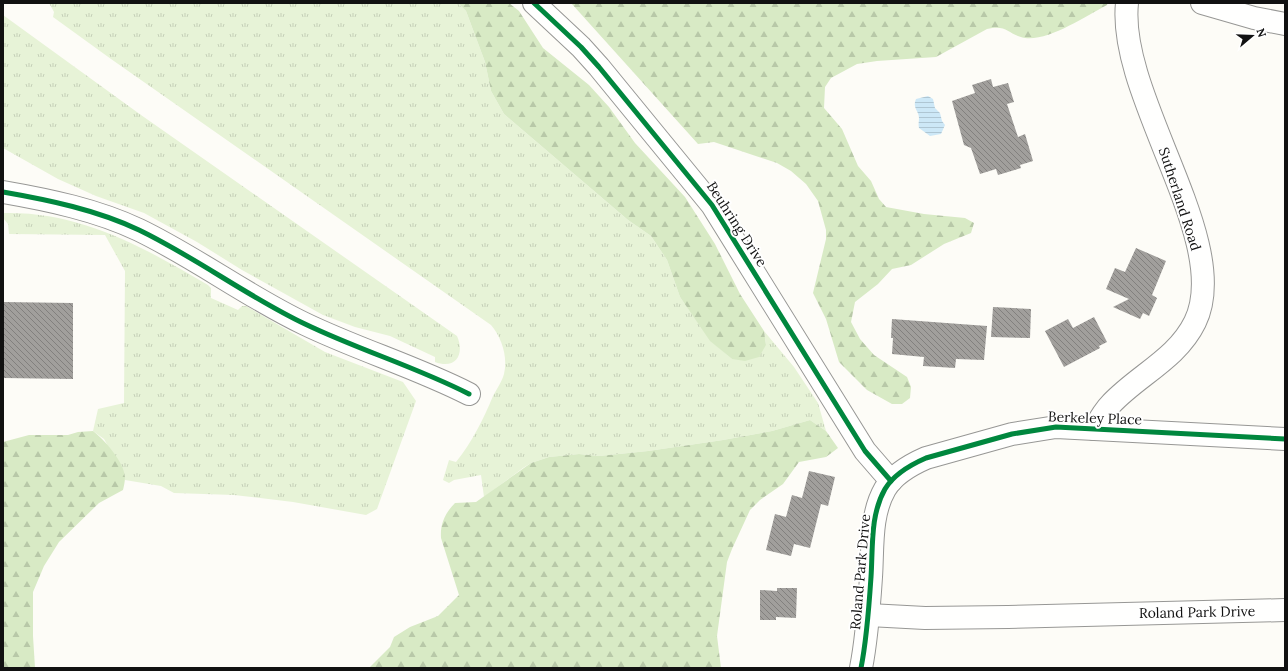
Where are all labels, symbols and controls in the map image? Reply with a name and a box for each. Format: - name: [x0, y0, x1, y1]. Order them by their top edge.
- north arrow: [1232, 16, 1272, 56]
- text: N: [1253, 26, 1270, 40]
- street label: Sutherland Road: [1155, 145, 1205, 253]
- street label: Beuhring Drive: [703, 178, 771, 270]
- street label: Berkeley Place: [1048, 407, 1143, 429]
- street label: Roland Park Drive: [846, 513, 874, 631]
- street label: Roland Park Drive: [1139, 602, 1256, 622]

